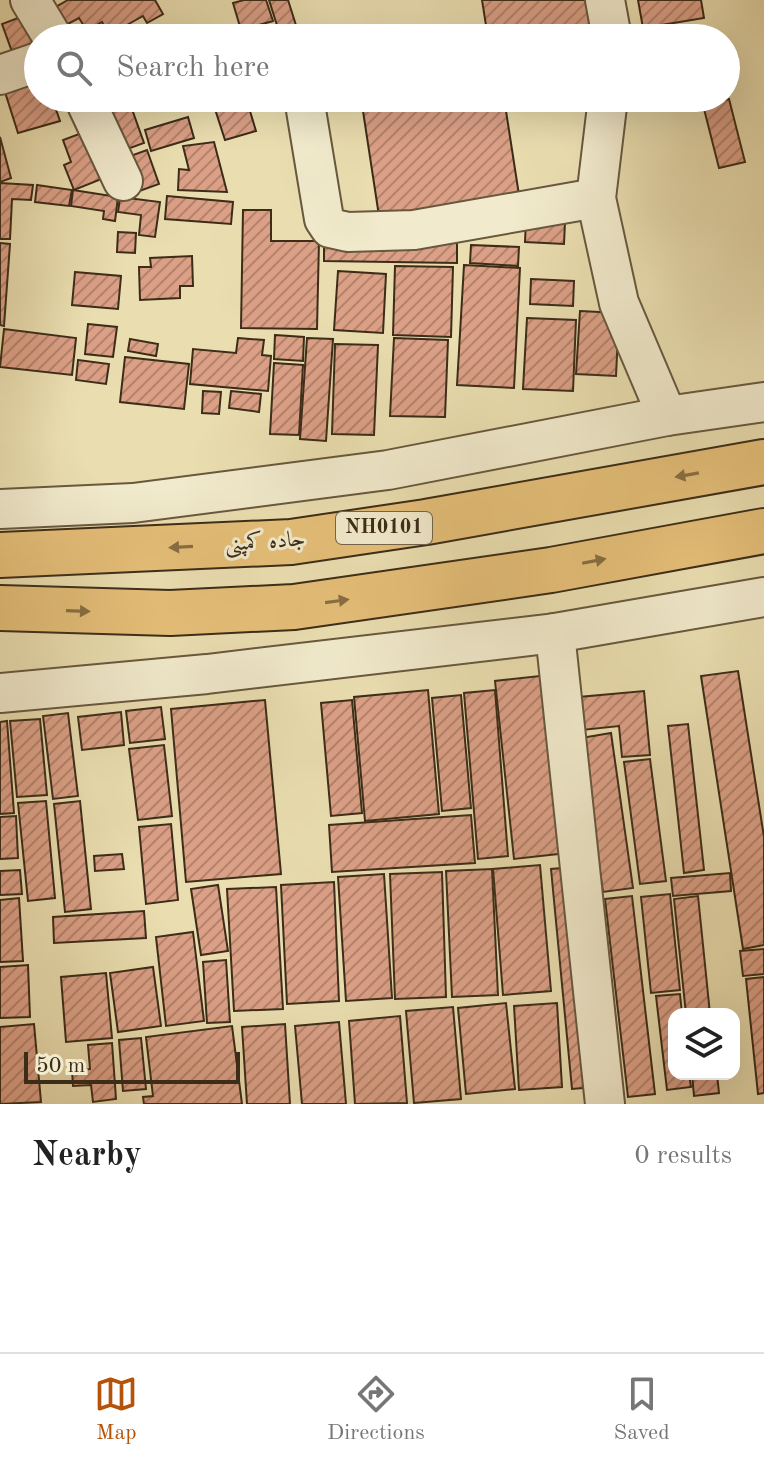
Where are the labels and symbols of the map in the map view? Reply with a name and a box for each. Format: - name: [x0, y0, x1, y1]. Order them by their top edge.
- one-way arrow: [674, 470, 699, 482]
- road number: NH0101: [336, 512, 432, 544]
- street label: جاده کمپنی: [224, 527, 306, 559]
- one-way arrow: [168, 541, 193, 554]
- one-way arrow: [582, 555, 607, 567]
- one-way arrow: [325, 594, 350, 607]
- one-way arrow: [66, 604, 91, 617]
- scale bar: [24, 1048, 240, 1084]

